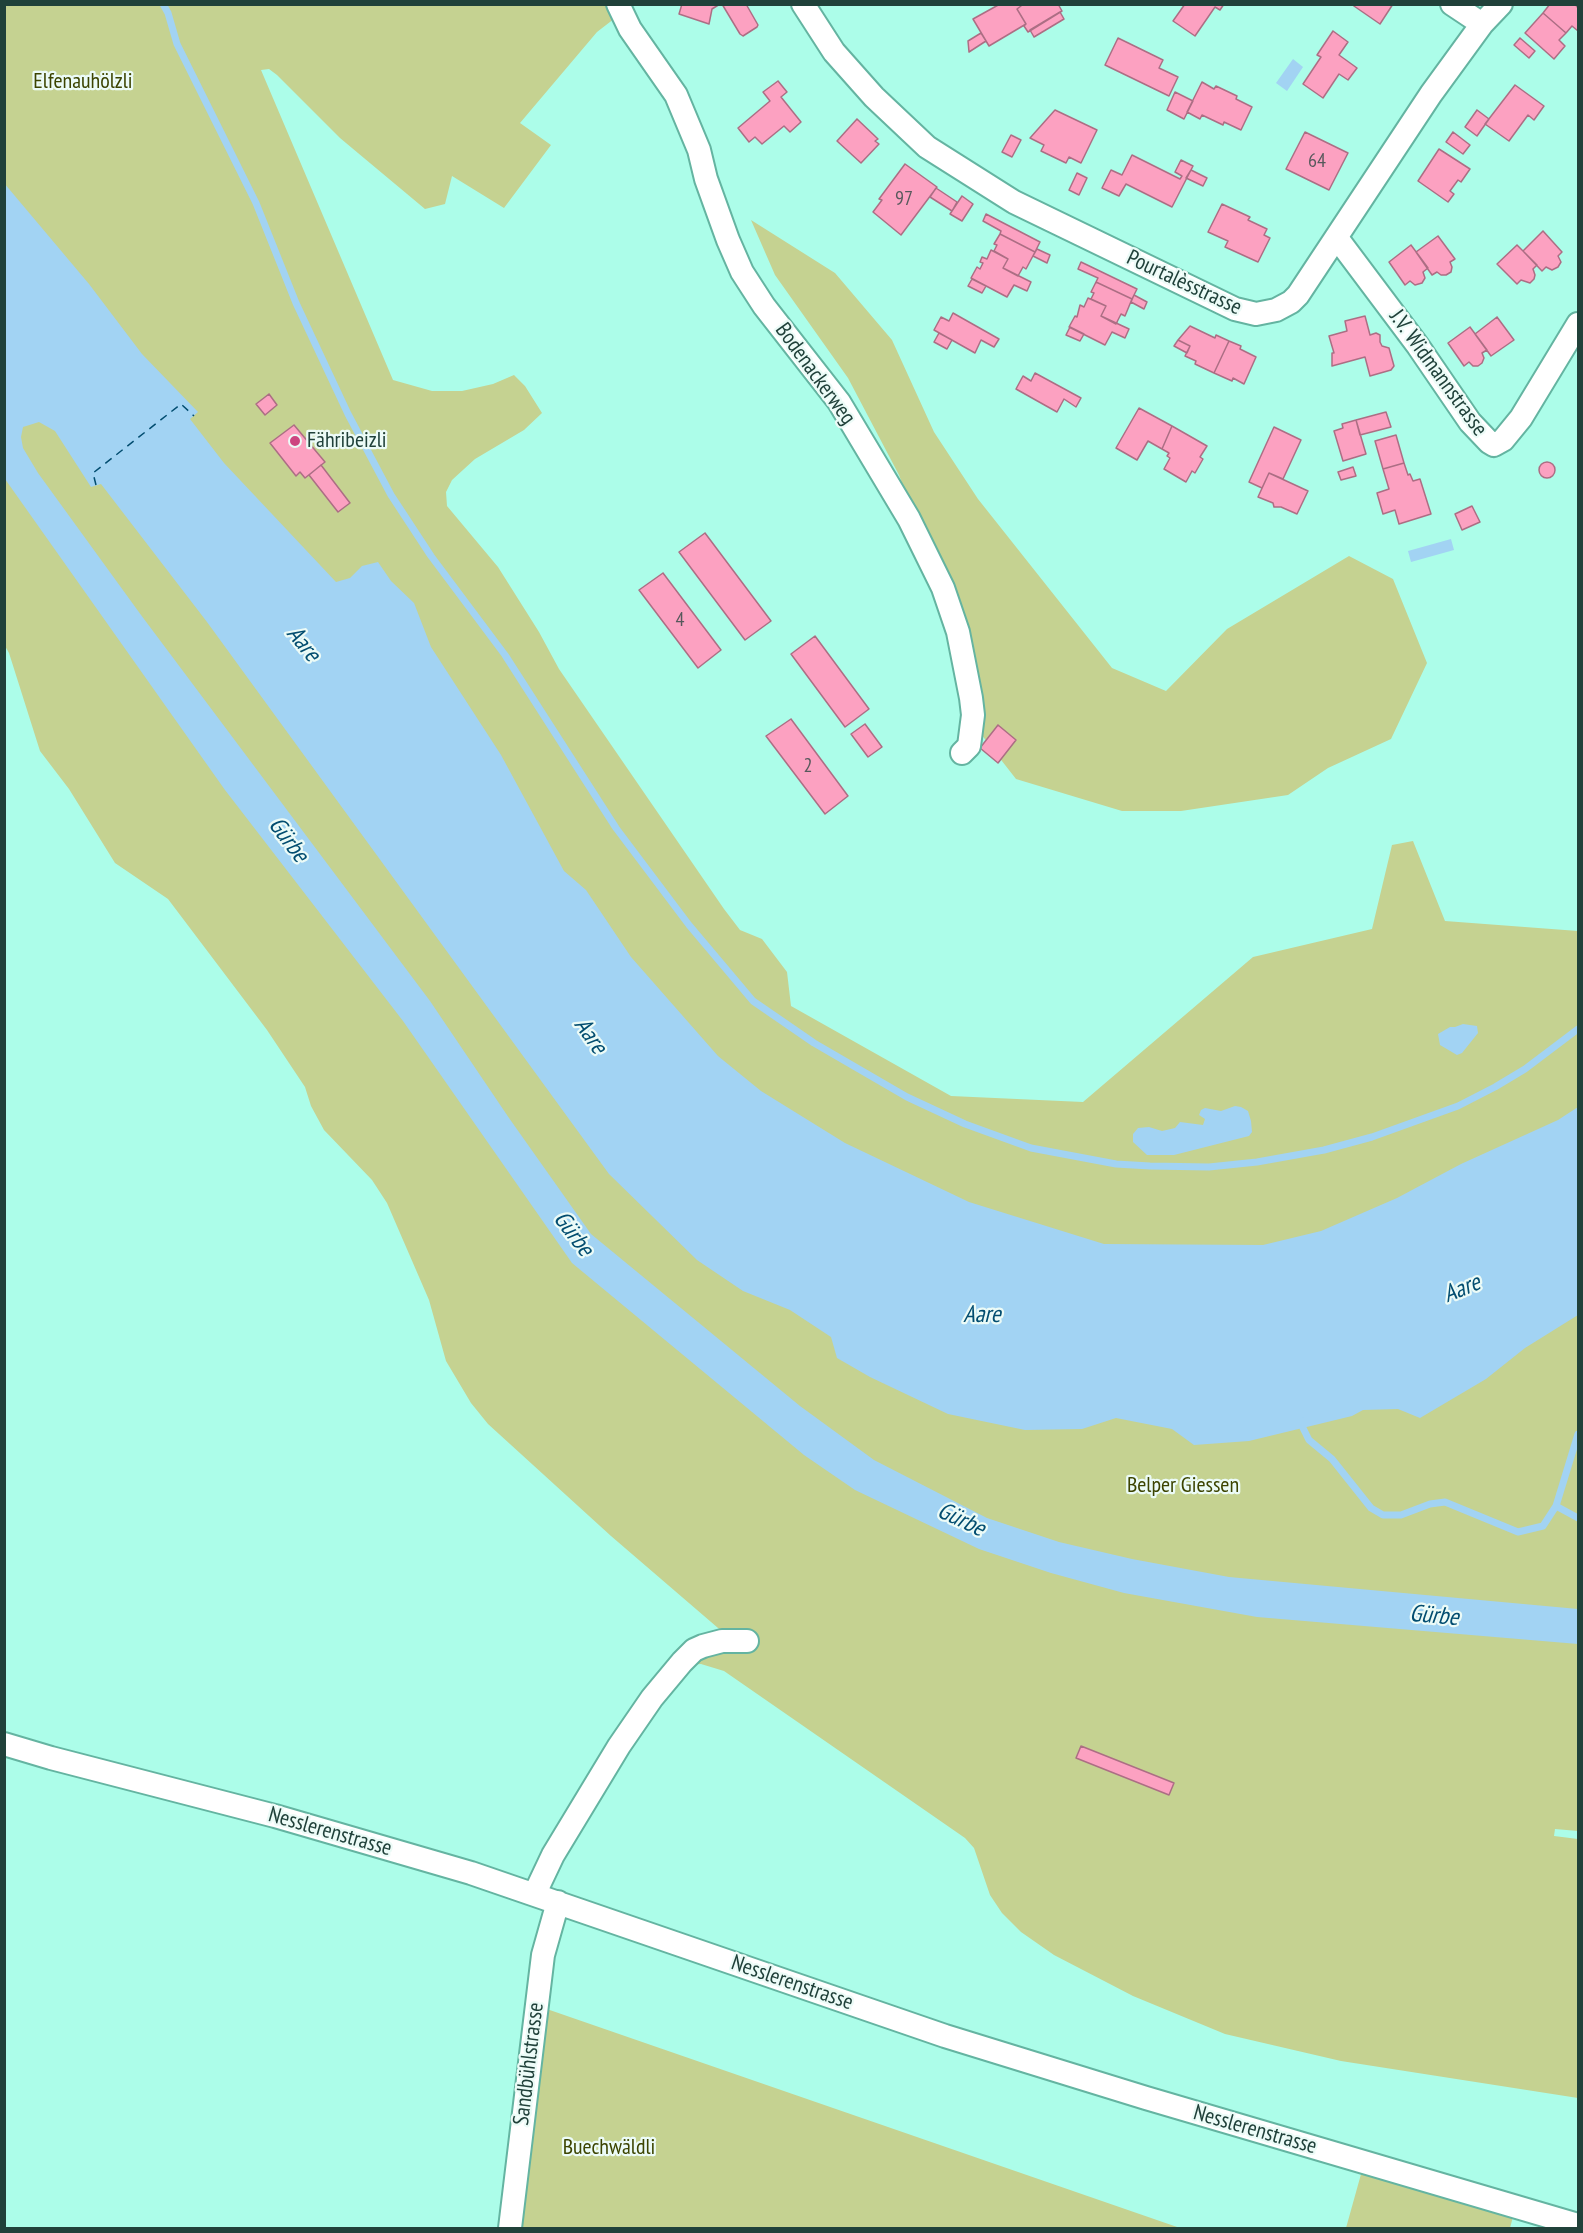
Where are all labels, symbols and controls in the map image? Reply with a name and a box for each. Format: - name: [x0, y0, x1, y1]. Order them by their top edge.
- park label: Elfenauhölzli: [33, 69, 133, 95]
- house number: 64: [1308, 149, 1326, 173]
- house number: 97: [895, 187, 913, 211]
- street label: Pourtalèsstrasse: [1122, 245, 1246, 321]
- street label: J.V. Widmannstrasse: [1383, 305, 1493, 441]
- street label: Bodenackerweg: [769, 318, 861, 430]
- place label: Fähribeizli: [307, 428, 387, 454]
- marker: Fähribeizli: [288, 434, 302, 448]
- house number: 4: [676, 608, 684, 632]
- water label: Aare: [280, 620, 326, 668]
- house number: 2: [804, 754, 812, 778]
- water label: Gürbe: [262, 812, 314, 868]
- water label: Aare: [567, 1012, 613, 1060]
- water label: Gürbe: [547, 1206, 599, 1262]
- water label: Aare: [1439, 1269, 1485, 1309]
- water label: Aare: [963, 1301, 1001, 1329]
- park label: Belper Giessen: [1127, 1473, 1239, 1499]
- water label: Gürbe: [933, 1497, 989, 1543]
- water label: Gürbe: [1408, 1600, 1460, 1632]
- street label: Nesslerenstrasse: [265, 1802, 395, 1862]
- street label: Nesslerenstrasse: [728, 1950, 856, 2016]
- street label: Sandbühlstrasse: [508, 2001, 550, 2127]
- street label: Nesslerenstrasse: [1190, 2100, 1320, 2160]
- park label: Buechwäldli: [563, 2135, 655, 2161]

